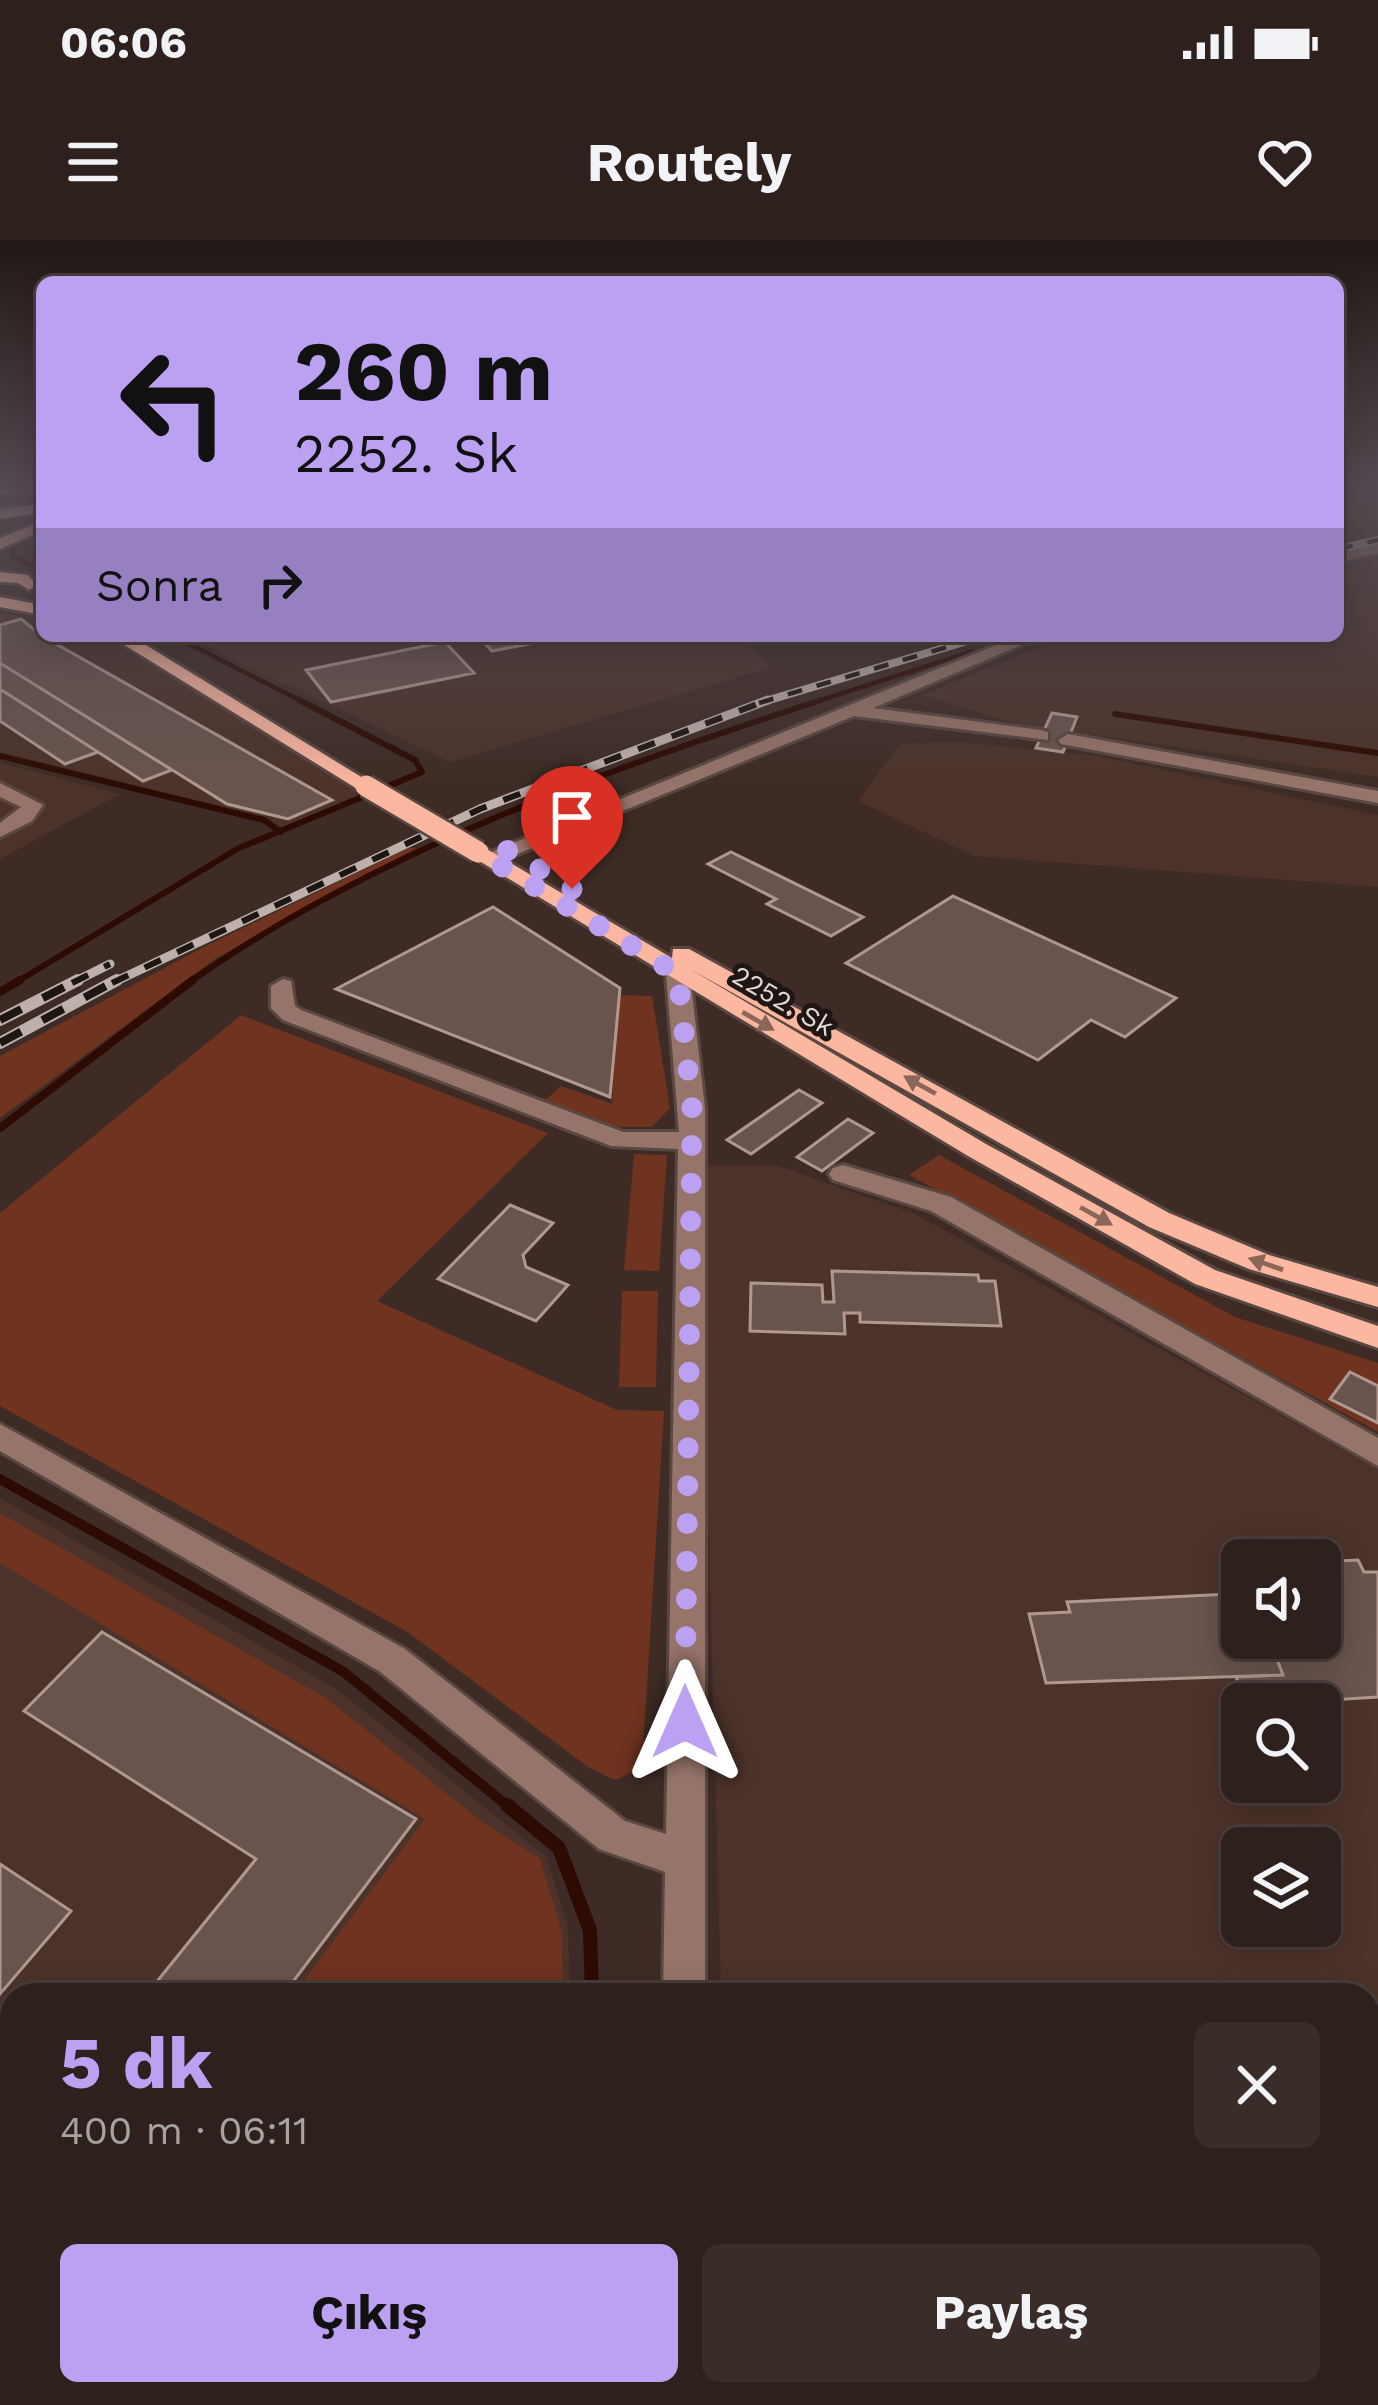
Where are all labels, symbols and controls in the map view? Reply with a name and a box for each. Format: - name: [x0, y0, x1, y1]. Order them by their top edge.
- text: 06:06: [60, 16, 187, 69]
- icon: menu: [60, 129, 126, 195]
- icon: heart: [1252, 129, 1318, 195]
- text: Routely: [587, 131, 791, 194]
- text: 260 m: [294, 322, 553, 420]
- icon: left: [96, 324, 252, 480]
- text: 2252. Sk: [294, 422, 518, 485]
- icon: right: [247, 552, 313, 618]
- text: Sonra: [96, 559, 223, 612]
- pin: [521, 766, 623, 889]
- icon: arrive: [539, 784, 605, 850]
- street label: 2252. Sk: [727, 959, 839, 1043]
- one-way arrow: [741, 1010, 775, 1031]
- one-way arrow: [903, 1075, 938, 1096]
- one-way arrow: [1079, 1205, 1113, 1226]
- one-way arrow: [1247, 1253, 1284, 1272]
- map controls: [1221, 1539, 1341, 1947]
- button: sound: [1221, 1539, 1341, 1659]
- position arrow: [622, 1659, 748, 1785]
- button: search: [1221, 1683, 1341, 1803]
- button: layers: [1221, 1827, 1341, 1947]
- text: 5 dk: [60, 2021, 213, 2105]
- button: close: [1194, 2022, 1320, 2148]
- text: 400 m · 06:11: [60, 2108, 308, 2153]
- button: Çıkış: [60, 2244, 678, 2382]
- button: Paylaş: [702, 2244, 1320, 2382]

